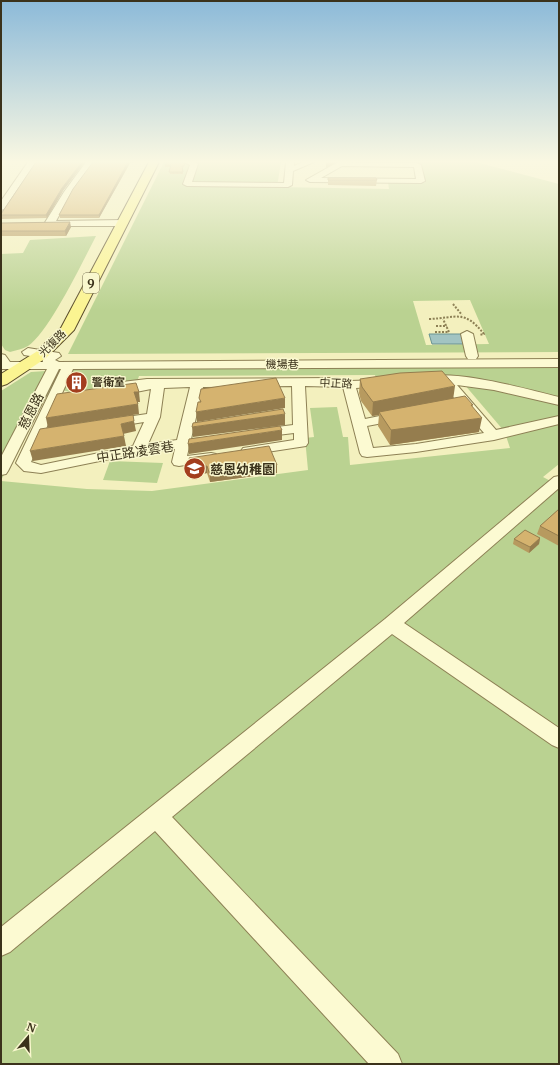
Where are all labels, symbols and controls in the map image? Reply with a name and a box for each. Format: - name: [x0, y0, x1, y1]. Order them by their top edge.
- road number: 9: [83, 273, 99, 293]
- street label: 光復路: [35, 326, 69, 360]
- street label: 機場巷: [266, 357, 299, 371]
- building icon: 警衛室: [64, 369, 90, 395]
- place label: 警衛室: [92, 375, 125, 389]
- street label: 中正路: [319, 375, 353, 391]
- street label: 慈恩路: [15, 390, 47, 432]
- street label: 中正路凌雲巷: [95, 438, 175, 466]
- school or university icon: 慈恩幼稚園: [181, 456, 207, 482]
- place label: 慈恩幼稚園: [210, 461, 275, 478]
- north arrow: [8, 1017, 48, 1057]
- text: N: [25, 1020, 38, 1036]

